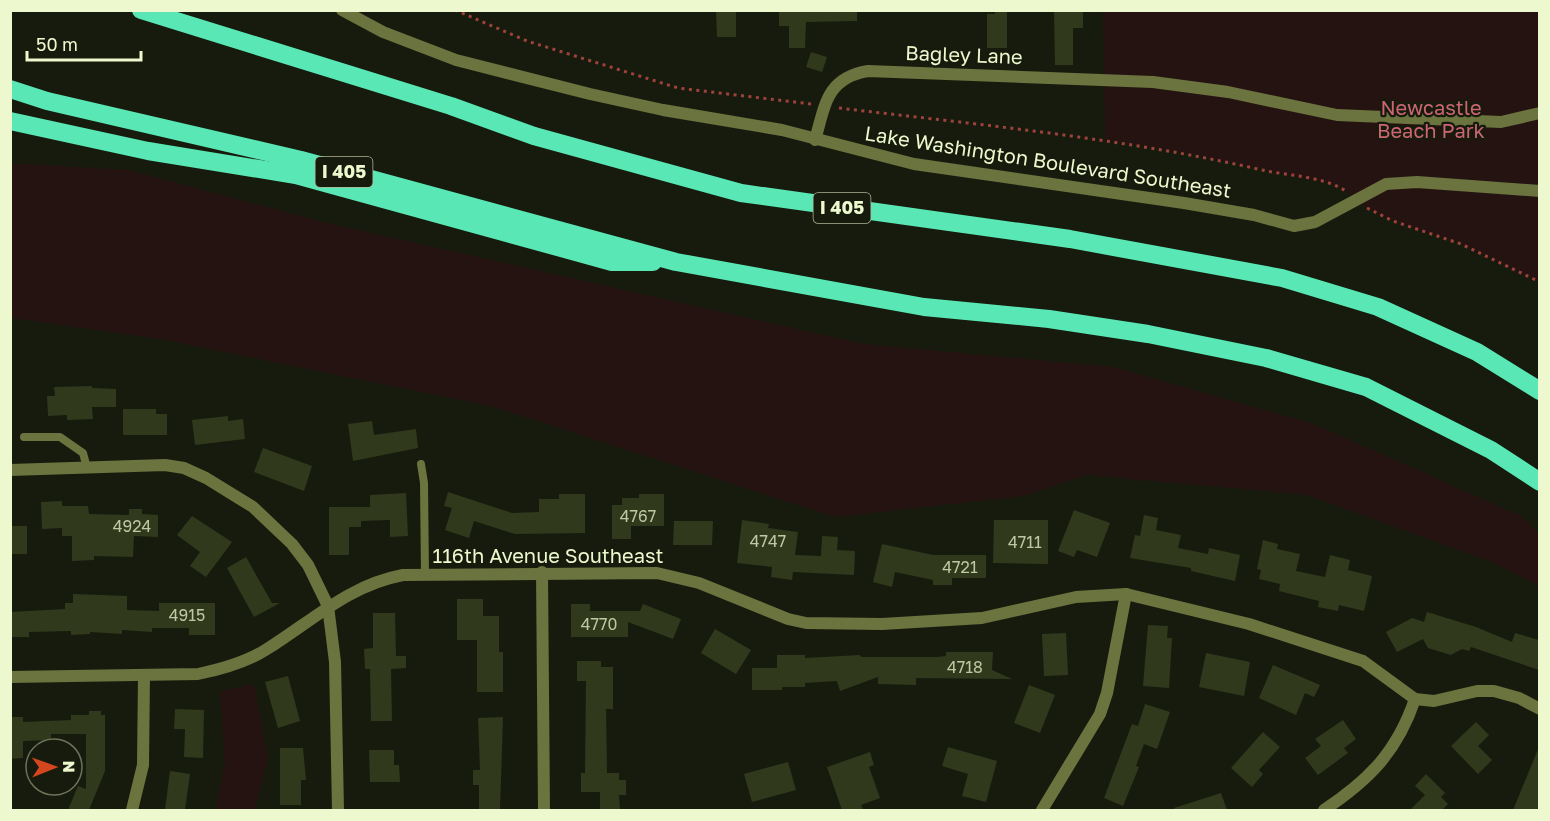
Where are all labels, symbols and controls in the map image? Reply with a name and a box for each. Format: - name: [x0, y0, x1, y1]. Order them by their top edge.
- scale bar: [27, 24, 141, 62]
- text: 50 m: [36, 33, 78, 55]
- street label: Bagley Lane: [905, 40, 1023, 68]
- park label: Newcastle Beach Park: [1377, 95, 1485, 142]
- street label: Lake Washington Boulevard Southeast: [863, 120, 1233, 202]
- road number: I 405: [316, 157, 372, 187]
- road number: I 405: [814, 193, 870, 223]
- house number: 4767: [620, 506, 656, 526]
- house number: 4924: [113, 516, 151, 536]
- house number: 4747: [750, 531, 786, 551]
- house number: 4711: [1008, 532, 1042, 552]
- street label: 116th Avenue Southeast: [432, 543, 664, 567]
- house number: 4721: [942, 557, 978, 577]
- house number: 4915: [169, 605, 205, 625]
- house number: 4770: [581, 614, 617, 634]
- house number: 4718: [947, 657, 983, 677]
- north arrow: [24, 737, 84, 797]
- text: N: [59, 760, 79, 773]

